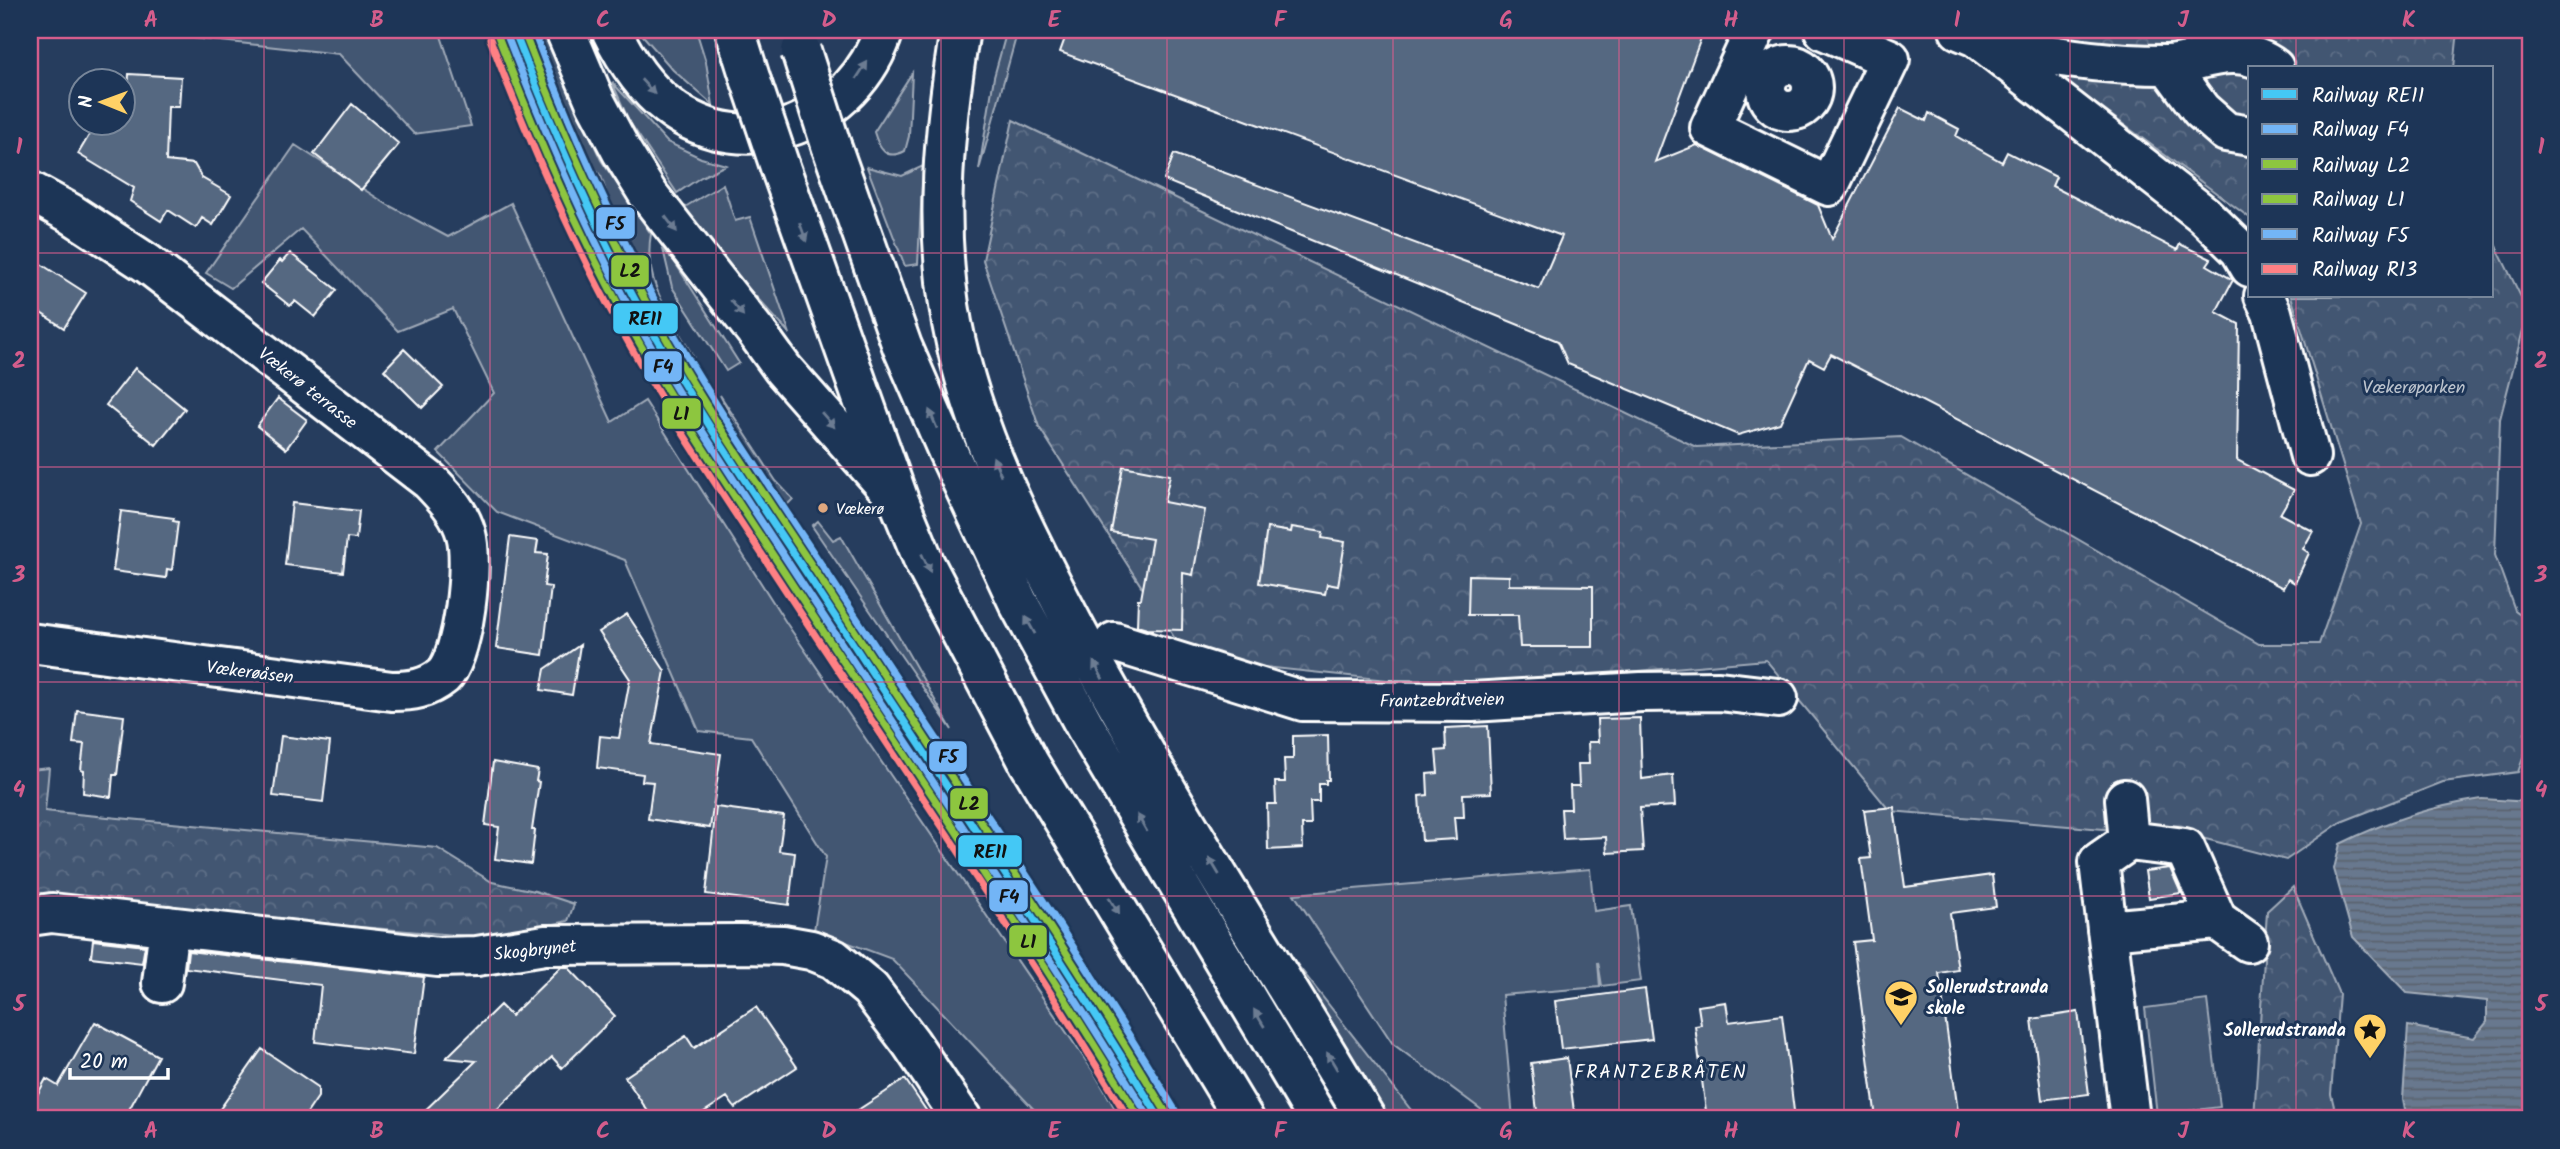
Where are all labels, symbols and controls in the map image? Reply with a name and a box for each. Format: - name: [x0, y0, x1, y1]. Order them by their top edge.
- text: A: [144, 3, 158, 39]
- text: B: [370, 3, 384, 39]
- text: C: [596, 3, 610, 39]
- text: D: [821, 3, 837, 39]
- text: E: [1048, 3, 1062, 39]
- text: F: [1274, 3, 1288, 39]
- text: G: [1499, 3, 1513, 39]
- text: H: [1724, 3, 1739, 39]
- text: I: [1953, 3, 1961, 39]
- text: J: [2177, 3, 2189, 39]
- text: K: [2402, 3, 2416, 39]
- one-way arrow: [856, 61, 869, 80]
- north arrow: [66, 66, 136, 136]
- legend: [2248, 66, 2494, 298]
- one-way arrow: [639, 78, 656, 95]
- text: Railway RE11: [2312, 80, 2424, 113]
- text: N: [72, 95, 102, 108]
- text: Railway F4: [2312, 114, 2409, 147]
- text: 1: [16, 130, 23, 166]
- text: 1: [2538, 130, 2545, 166]
- text: Railway L2: [2312, 150, 2410, 183]
- text: Railway L1: [2312, 184, 2405, 217]
- line badge: F5: [595, 206, 636, 240]
- text: F5: [605, 210, 626, 240]
- one-way arrow: [664, 215, 678, 233]
- text: Railway F5: [2312, 220, 2410, 253]
- one-way arrow: [797, 221, 808, 242]
- line badge: L2: [610, 254, 650, 288]
- text: Railway R13: [2312, 254, 2417, 287]
- text: L2: [619, 257, 641, 287]
- one-way arrow: [729, 299, 744, 316]
- line badge: RE11: [612, 302, 679, 335]
- text: RE11: [628, 305, 662, 335]
- street label: Vækerø terrasse: [251, 341, 363, 437]
- text: 2: [12, 344, 26, 380]
- text: 2: [2534, 344, 2548, 380]
- line badge: F4: [643, 350, 683, 383]
- text: F4: [653, 353, 674, 383]
- park label: Vækerøparken: [2363, 374, 2465, 403]
- line badge: L1: [661, 397, 702, 430]
- text: L1: [673, 400, 689, 430]
- one-way arrow: [927, 409, 939, 429]
- one-way arrow: [820, 411, 836, 429]
- one-way arrow: [992, 456, 1003, 477]
- place label: Vækerø: [836, 497, 884, 522]
- marker: Vækerø: [816, 501, 830, 515]
- one-way arrow: [920, 553, 932, 573]
- text: 3: [12, 558, 26, 594]
- text: 3: [2534, 558, 2548, 594]
- one-way arrow: [1025, 614, 1037, 634]
- street label: Vækerøåsen: [205, 654, 295, 693]
- one-way arrow: [1092, 660, 1104, 680]
- street label: Frantzebråtveien: [1379, 686, 1505, 717]
- line badge: F5: [928, 740, 968, 773]
- text: F5: [938, 743, 959, 773]
- text: 4: [13, 773, 26, 809]
- text: 4: [2535, 773, 2548, 809]
- line badge: L2: [949, 787, 989, 820]
- text: L2: [958, 790, 980, 820]
- one-way arrow: [1136, 813, 1148, 833]
- line badge: RE11: [957, 834, 1023, 868]
- text: RE11: [973, 838, 1007, 868]
- one-way arrow: [1207, 856, 1220, 876]
- line badge: F4: [988, 879, 1029, 913]
- text: F4: [999, 883, 1020, 913]
- one-way arrow: [1108, 897, 1121, 916]
- line badge: L1: [1008, 924, 1048, 958]
- text: L1: [1020, 928, 1036, 958]
- street label: Skogbrynet: [492, 933, 579, 970]
- place label: Sollerudstranda skole: [1926, 974, 2049, 1024]
- school or university icon: Sollerudstranda skole: [1882, 978, 1920, 1027]
- text: 5: [12, 987, 27, 1023]
- text: 5: [2534, 987, 2549, 1023]
- one-way arrow: [1253, 1008, 1265, 1027]
- place icon: Sollerudstranda: [2351, 1011, 2389, 1060]
- place label: Sollerudstranda: [2223, 1017, 2346, 1046]
- scale bar: [70, 1037, 168, 1081]
- text: 20 m: [80, 1046, 128, 1079]
- one-way arrow: [1325, 1051, 1338, 1070]
- district label: FRANTZEBRÅTEN: [1574, 1058, 1748, 1088]
- text: A: [144, 1114, 158, 1149]
- text: B: [370, 1114, 384, 1149]
- text: C: [596, 1114, 610, 1149]
- text: D: [821, 1114, 837, 1149]
- text: E: [1048, 1114, 1062, 1149]
- text: F: [1274, 1114, 1288, 1149]
- text: G: [1499, 1114, 1513, 1149]
- text: H: [1724, 1114, 1739, 1149]
- text: I: [1953, 1114, 1961, 1149]
- text: J: [2177, 1114, 2189, 1149]
- text: K: [2402, 1114, 2416, 1149]

